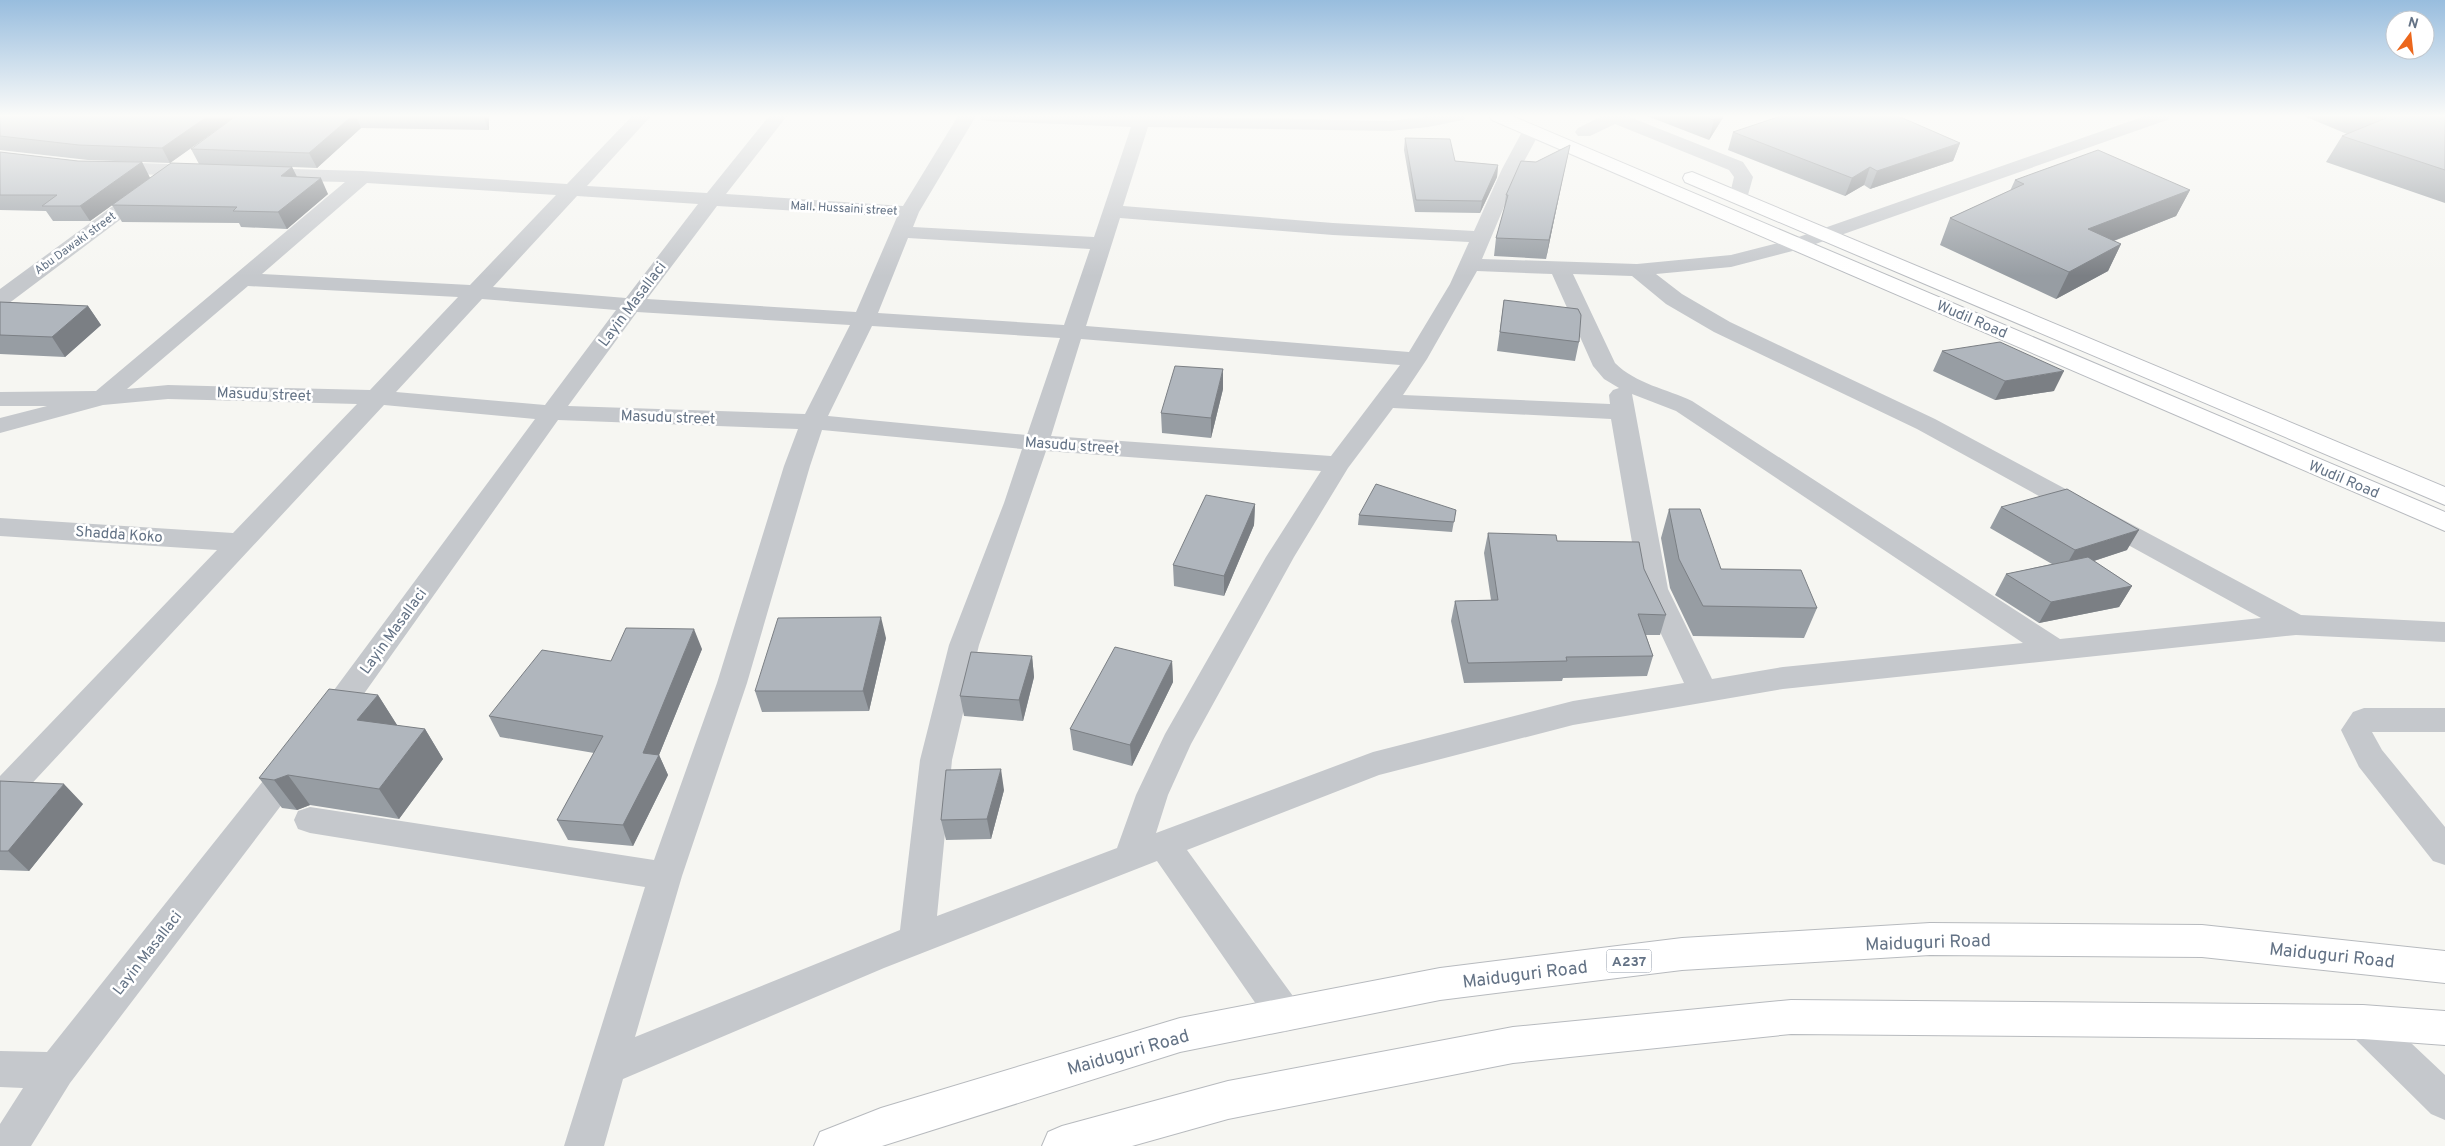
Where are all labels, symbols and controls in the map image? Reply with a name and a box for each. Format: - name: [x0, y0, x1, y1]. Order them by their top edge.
- north arrow: [2385, 10, 2435, 60]
- text: N: [2406, 14, 2420, 33]
- street label: Mall. Hussaini street: [790, 198, 898, 220]
- street label: Abu Dawaki street: [32, 209, 120, 279]
- street label: Layin Masallaci: [595, 259, 671, 351]
- street label: Wudil Road: [1933, 297, 2010, 344]
- street label: Masudu street: [216, 384, 312, 407]
- street label: Masudu street: [620, 407, 716, 430]
- street label: Masudu street: [1024, 434, 1120, 459]
- street label: Wudil Road: [2305, 457, 2382, 504]
- street label: Shadda Koko: [74, 523, 163, 548]
- street label: Layin Masallaci: [357, 585, 432, 679]
- street label: Layin Masallaci: [109, 908, 187, 1000]
- street label: Maiduguri Road: [1865, 930, 1991, 957]
- street label: Maiduguri Road: [2268, 938, 2396, 975]
- road number: A237: [1606, 949, 1652, 972]
- street label: Maiduguri Road: [1461, 956, 1589, 995]
- street label: Maiduguri Road: [1065, 1025, 1192, 1082]

